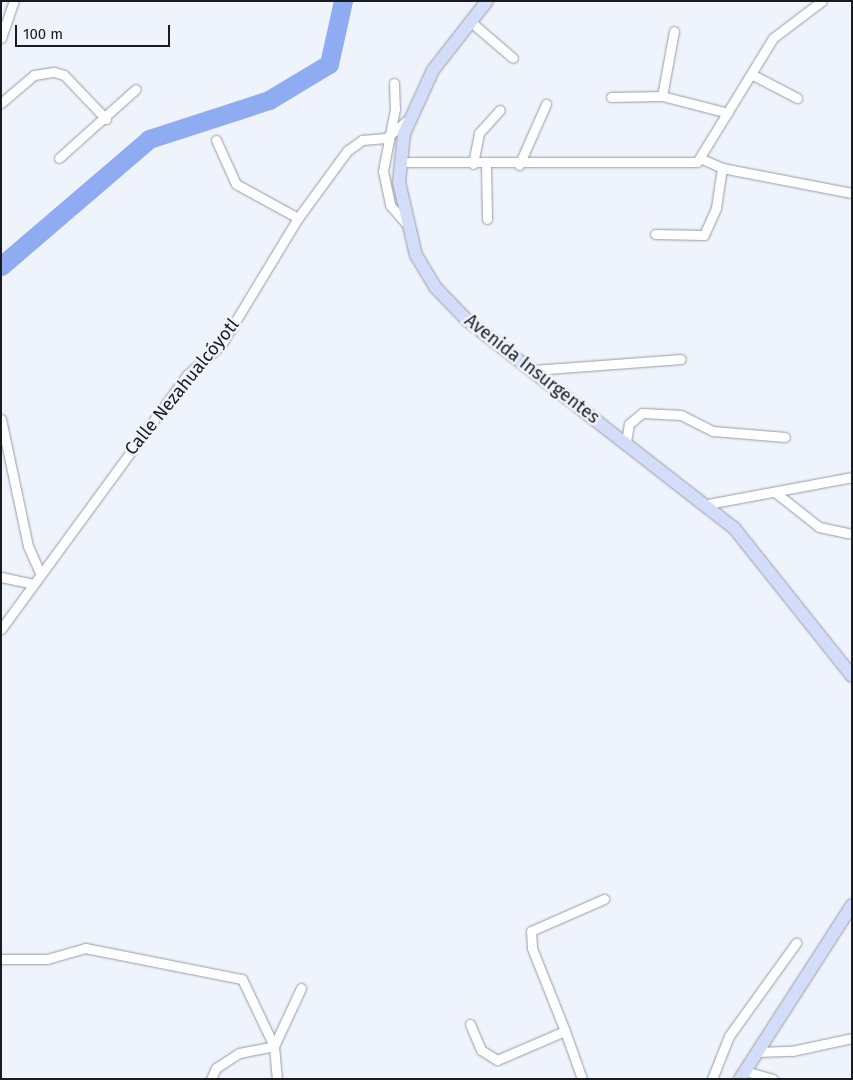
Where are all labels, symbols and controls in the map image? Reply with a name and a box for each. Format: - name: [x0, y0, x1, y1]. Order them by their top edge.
- scale bar: [18, 15, 172, 47]
- text: 100 m: [23, 25, 63, 43]
- street label: Avenida Insurgentes: [460, 310, 604, 428]
- street label: Calle Nezahualcóyotl: [120, 314, 244, 460]

